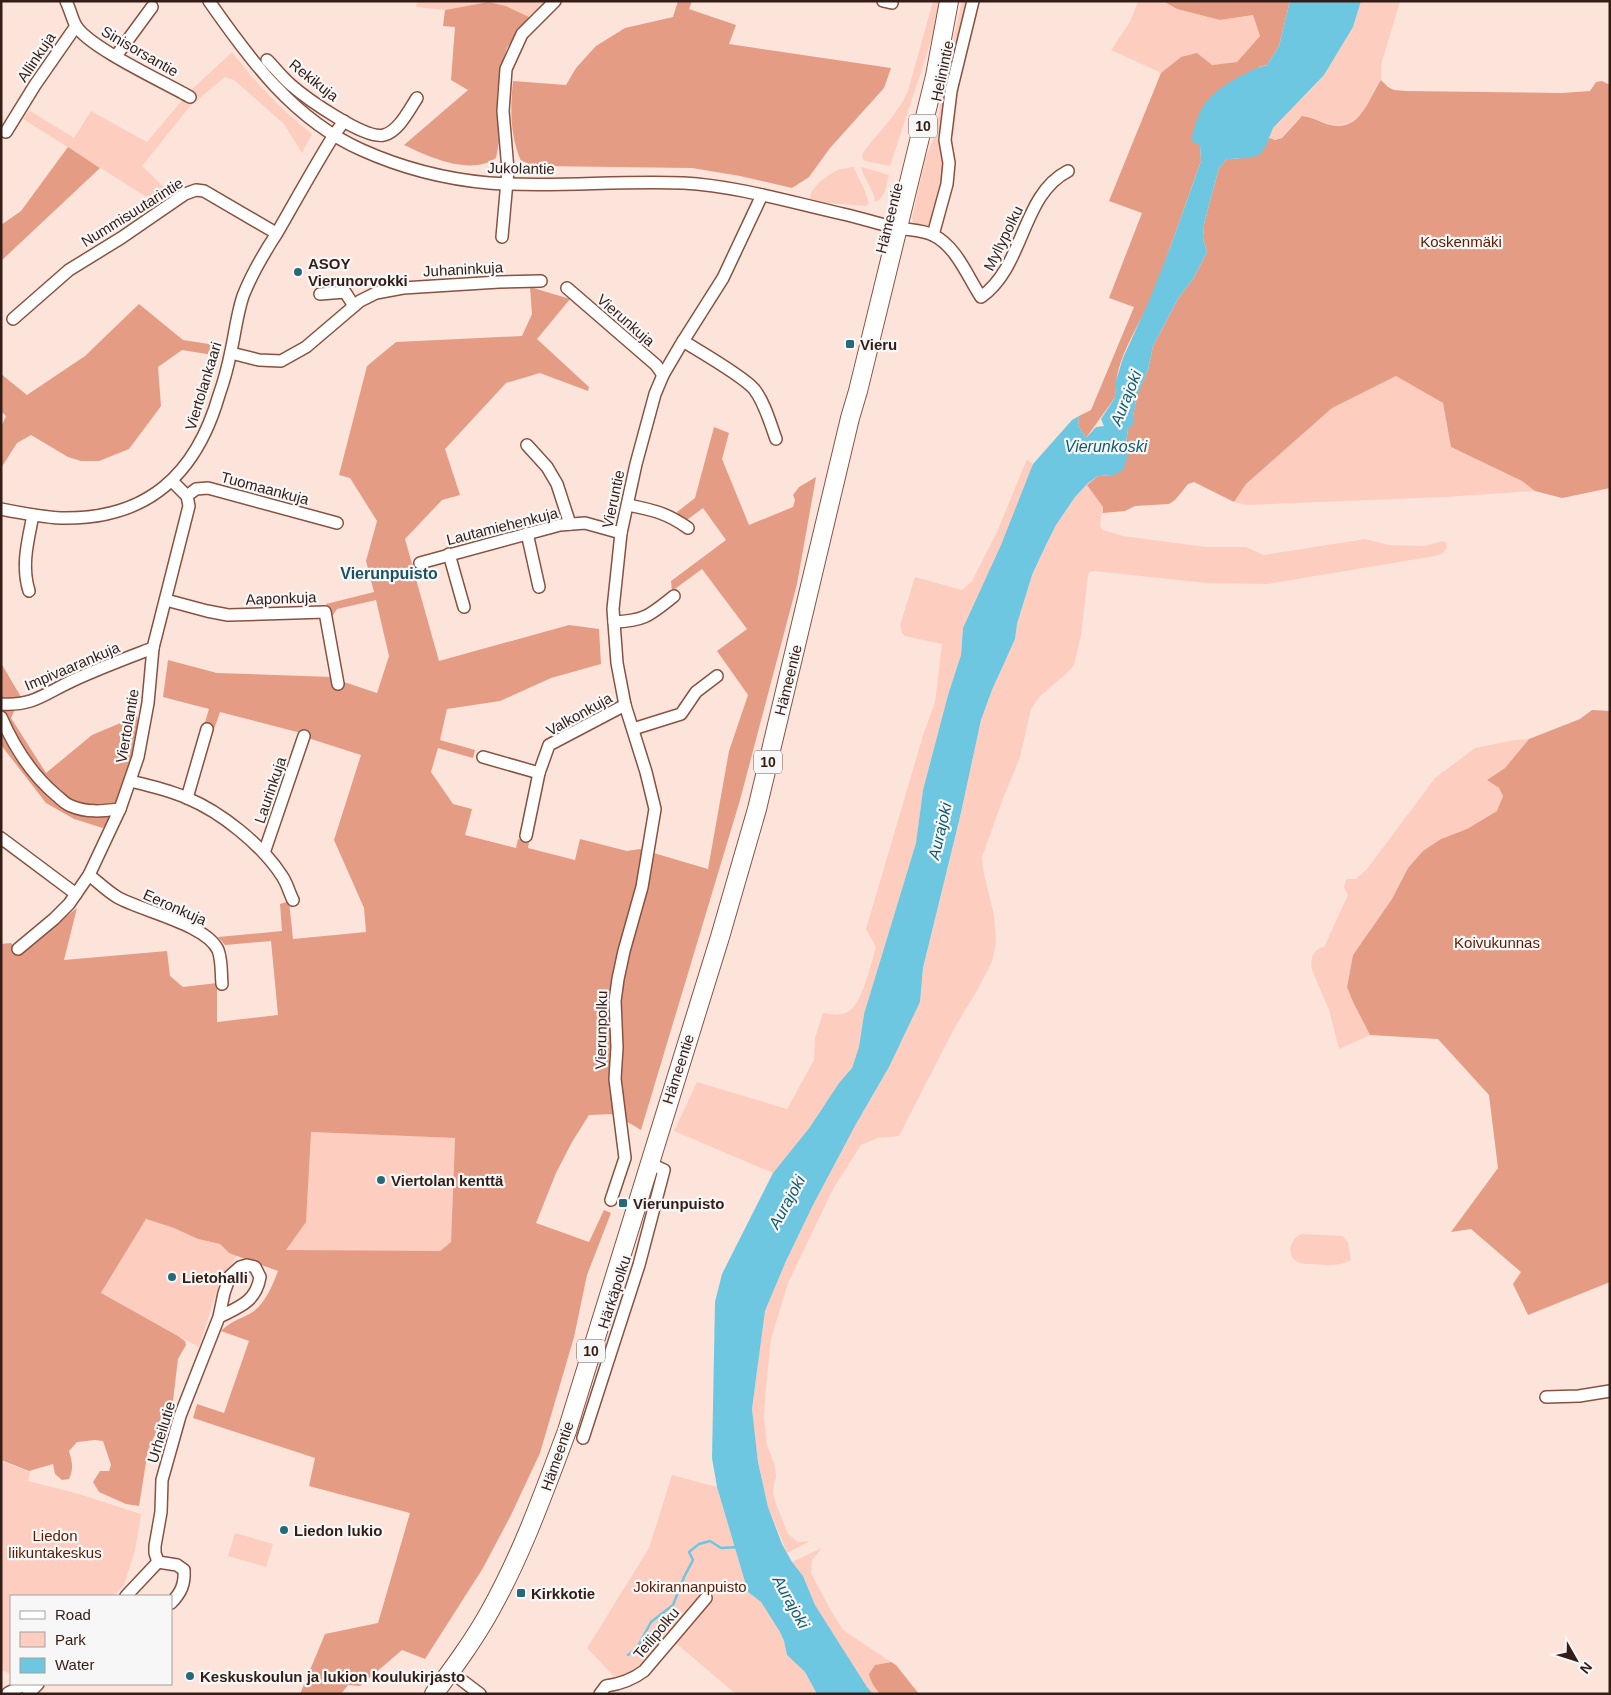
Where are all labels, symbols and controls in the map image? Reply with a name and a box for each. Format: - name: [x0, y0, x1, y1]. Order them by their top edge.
- street label: Sinisorsantie: [99, 22, 181, 80]
- street label: Allinkuja: [13, 29, 59, 85]
- street label: Helinintie: [927, 39, 957, 103]
- street label: Rekikuja: [286, 56, 342, 105]
- road number: 10: [909, 114, 937, 138]
- street label: Jukolantie: [487, 159, 555, 177]
- street label: Nummisuutarintie: [78, 174, 186, 250]
- street label: Hämeentie: [872, 181, 906, 255]
- street label: Myllypolku: [980, 203, 1026, 273]
- park label: Koskenmäki: [1420, 233, 1502, 250]
- place label: ASOY Vierunorvokki: [308, 255, 408, 289]
- street label: Juhaninkuja: [423, 258, 504, 280]
- marker: ASOY Vierunorvokki: [292, 266, 304, 278]
- street label: Vierunkuja: [594, 290, 659, 350]
- place label: Vieru: [860, 336, 897, 353]
- marker: Vieru: [844, 338, 856, 350]
- street label: Viertolankaari: [182, 340, 224, 432]
- water label: Aurajoki: [1107, 368, 1145, 429]
- water label: Vierunkoski: [1065, 438, 1148, 455]
- street label: Tuomaankuja: [219, 468, 311, 508]
- street label: Vieruntie: [599, 468, 627, 530]
- street label: Lautamiehenkuja: [445, 504, 560, 548]
- district label: Vierunpuisto: [340, 565, 438, 582]
- street label: Aaponkuja: [245, 588, 317, 608]
- street label: Impivaarankuja: [22, 638, 123, 694]
- street label: Hämeentie: [771, 643, 805, 717]
- street label: Viertolantie: [112, 688, 142, 764]
- street label: Valkonkuja: [543, 689, 615, 739]
- road number: 10: [754, 750, 782, 774]
- street label: Laurinkuja: [251, 754, 290, 825]
- water label: Aurajoki: [925, 800, 955, 862]
- street label: Eeronkuja: [141, 885, 210, 929]
- park label: Koivukunnas: [1454, 934, 1540, 951]
- street label: Vierunpolku: [592, 990, 610, 1070]
- street label: Hämeentie: [659, 1032, 697, 1106]
- place label: Viertolan kenttä: [391, 1172, 504, 1189]
- water label: Aurajoki: [765, 1172, 809, 1232]
- marker: Viertolan kenttä: [375, 1174, 387, 1186]
- place label: Vierunpuisto: [633, 1195, 724, 1212]
- marker: Vierunpuisto: [617, 1197, 629, 1209]
- street label: Härkäpolku: [594, 1253, 634, 1331]
- place label: Lietohalli: [182, 1269, 248, 1286]
- marker: Lietohalli: [166, 1271, 178, 1283]
- road number: 10: [577, 1340, 605, 1362]
- street label: Urheilutie: [144, 1399, 178, 1465]
- street label: Hämeentie: [537, 1419, 577, 1493]
- place label: Liedon lukio: [294, 1522, 382, 1539]
- marker: Liedon lukio: [278, 1524, 290, 1536]
- park label: Liedon liikuntakeskus: [8, 1527, 102, 1561]
- water label: Aurajoki: [769, 1572, 813, 1632]
- park label: Jokirannanpuisto: [633, 1578, 747, 1595]
- place label: Kirkkotie: [531, 1585, 595, 1602]
- marker: Kirkkotie: [515, 1587, 527, 1599]
- legend: [10, 1595, 172, 1685]
- street label: Teilipolku: [630, 1604, 682, 1662]
- text: Road: [55, 1606, 91, 1623]
- text: Park: [55, 1631, 86, 1648]
- north arrow: [1551, 1635, 1601, 1685]
- text: Water: [55, 1656, 94, 1673]
- text: N: [1577, 1659, 1596, 1677]
- place label: Keskuskoulun ja lukion koulukirjasto: [200, 1668, 465, 1685]
- marker: Keskuskoulun ja lukion koulukirjasto: [184, 1670, 196, 1682]

